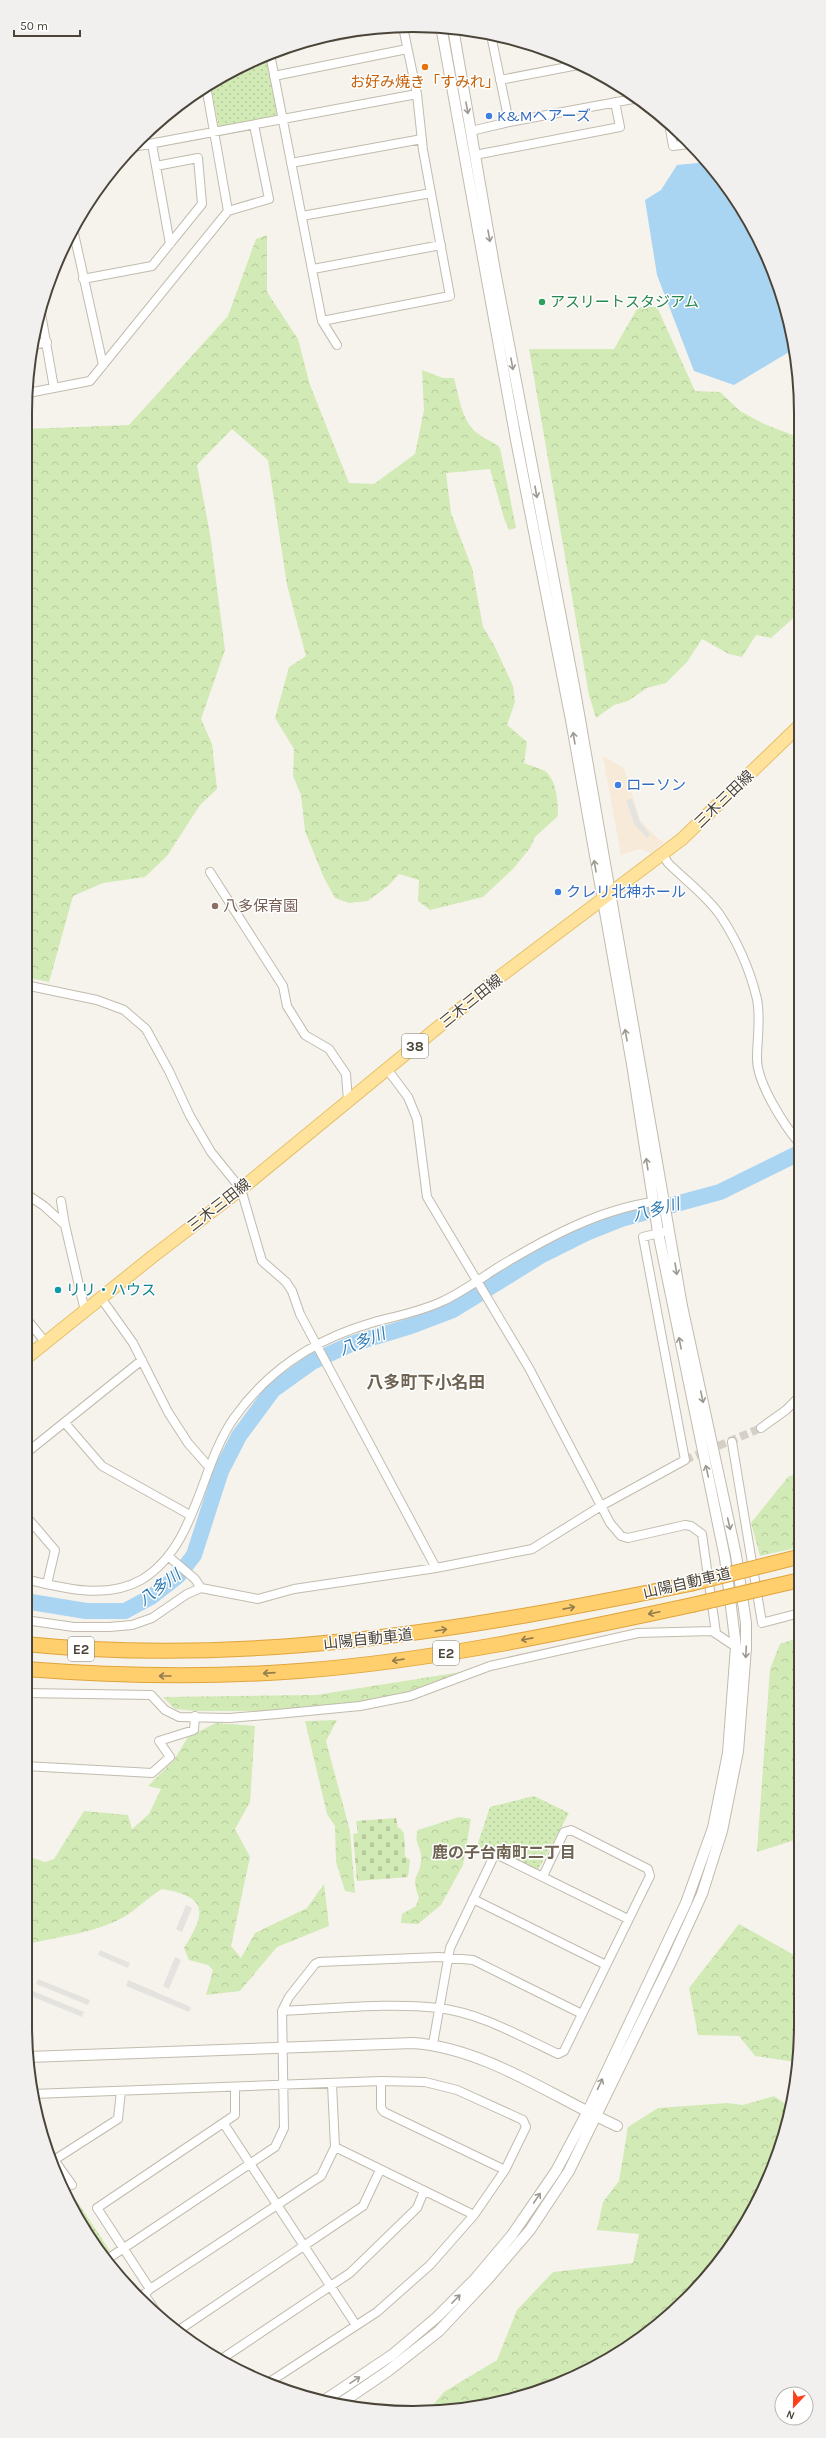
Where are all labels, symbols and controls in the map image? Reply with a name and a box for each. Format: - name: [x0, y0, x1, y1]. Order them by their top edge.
- scale bar: [14, 12, 80, 38]
- text: 50 m: [20, 19, 48, 33]
- marker: お好み焼き「すみれ」: [420, 62, 430, 72]
- place label: お好み焼き「すみれ」: [350, 73, 500, 91]
- one-way arrow: [463, 101, 471, 114]
- place label: K&Mヘアーズ: [497, 107, 591, 125]
- marker: K&Mヘアーズ: [484, 111, 494, 121]
- one-way arrow: [485, 229, 493, 242]
- place label: アスリートスタジアム: [550, 293, 699, 311]
- marker: アスリートスタジアム: [537, 297, 547, 307]
- one-way arrow: [508, 357, 516, 370]
- one-way arrow: [532, 485, 540, 498]
- one-way arrow: [569, 732, 577, 745]
- street label: 三木三田線: [691, 766, 757, 832]
- place label: ローソン: [626, 776, 686, 794]
- marker: ローソン: [613, 780, 623, 790]
- one-way arrow: [591, 860, 599, 873]
- place label: クレリ北神ホール: [566, 883, 686, 901]
- marker: クレリ北神ホール: [553, 887, 563, 897]
- place label: 八多保育園: [223, 897, 298, 915]
- marker: 八多保育園: [210, 901, 220, 911]
- street label: 三木三田線: [436, 970, 506, 1032]
- one-way arrow: [622, 1029, 630, 1042]
- road number: 38: [402, 1034, 428, 1058]
- one-way arrow: [643, 1157, 651, 1170]
- street label: 三木三田線: [184, 1175, 254, 1235]
- water label: 八多川: [630, 1194, 684, 1225]
- one-way arrow: [672, 1262, 680, 1275]
- place label: リリ・ハウス: [66, 1281, 156, 1299]
- marker: リリ・ハウス: [53, 1285, 63, 1295]
- water label: 八多川: [336, 1323, 390, 1359]
- one-way arrow: [676, 1337, 684, 1350]
- district label: 八多町下小名田: [367, 1372, 486, 1392]
- one-way arrow: [698, 1390, 706, 1403]
- one-way arrow: [703, 1464, 711, 1477]
- one-way arrow: [726, 1517, 734, 1530]
- water label: 八多川: [134, 1564, 186, 1609]
- street label: 山陽自動車道: [641, 1564, 733, 1602]
- one-way arrow: [562, 1604, 575, 1612]
- one-way arrow: [648, 1610, 661, 1618]
- street label: 山陽自動車道: [322, 1625, 414, 1653]
- one-way arrow: [434, 1626, 447, 1634]
- one-way arrow: [521, 1635, 534, 1643]
- road number: E2: [68, 1637, 94, 1661]
- road number: E2: [433, 1641, 459, 1665]
- one-way arrow: [742, 1645, 749, 1658]
- one-way arrow: [392, 1656, 405, 1664]
- one-way arrow: [263, 1669, 276, 1676]
- one-way arrow: [159, 1672, 172, 1680]
- district label: 鹿の子台南町二丁目: [432, 1843, 576, 1862]
- one-way arrow: [597, 2079, 604, 2091]
- one-way arrow: [533, 2193, 541, 2204]
- one-way arrow: [451, 2294, 461, 2303]
- one-way arrow: [349, 2376, 360, 2384]
- north arrow: [774, 2386, 814, 2426]
- text: N: [784, 2407, 797, 2422]

